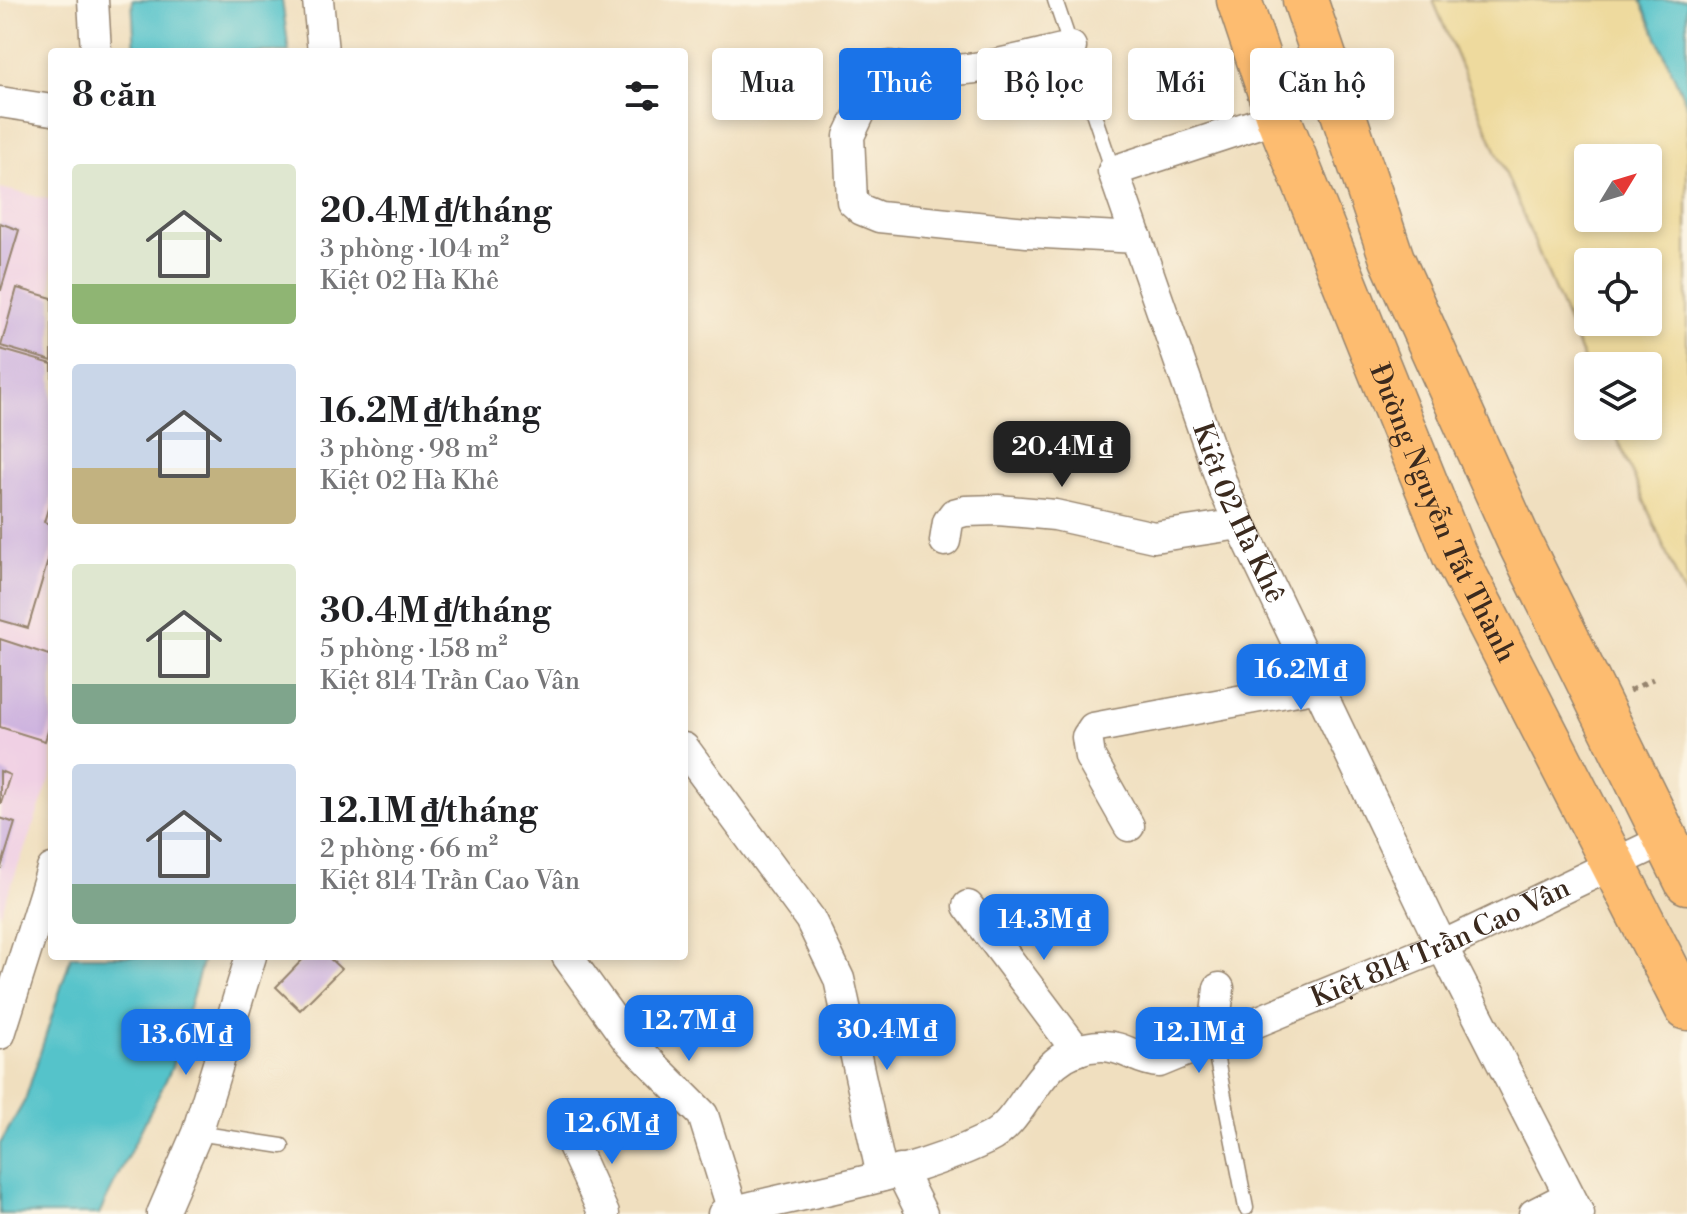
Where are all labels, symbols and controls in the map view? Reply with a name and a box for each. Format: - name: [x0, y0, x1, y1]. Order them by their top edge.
- chip: Mua: [712, 48, 823, 120]
- chip: Thuê: [839, 48, 961, 120]
- chip: Bộ lọc: [977, 48, 1112, 120]
- chip: Mới: [1128, 48, 1234, 120]
- chip: Căn hộ: [1250, 48, 1394, 120]
- icon: filters: [620, 74, 664, 118]
- text: 8 căn: [72, 75, 156, 117]
- north arrow: [1574, 144, 1662, 232]
- map controls: [1574, 144, 1662, 440]
- text: 20.4M ₫/tháng: [320, 191, 551, 233]
- icon: home: [136, 196, 232, 292]
- text: 3 phòng · 104 m²: [320, 233, 509, 265]
- button: locate: [1574, 248, 1662, 336]
- text: Kiệt 02 Hà Khê: [320, 265, 499, 297]
- button: layers: [1574, 352, 1662, 440]
- street label: Đường Nguyễn Tất Thành: [1362, 358, 1524, 668]
- text: 16.2M ₫/tháng: [320, 391, 540, 433]
- icon: home: [136, 396, 232, 492]
- street label: Kiệt 02 Hà Khê: [1185, 418, 1293, 609]
- pin: 20.4M ₫: [988, 421, 1136, 489]
- text: 20.4M ₫: [1011, 431, 1113, 463]
- text: 3 phòng · 98 m²: [320, 433, 498, 465]
- text: Kiệt 02 Hà Khê: [320, 465, 499, 497]
- text: 30.4M ₫/tháng: [320, 591, 551, 633]
- icon: home: [136, 596, 232, 692]
- text: 5 phòng · 158 m²: [320, 633, 508, 665]
- pin: 16.2M ₫: [1227, 644, 1375, 712]
- text: 16.2M ₫: [1255, 654, 1347, 686]
- text: Kiệt 814 Trần Cao Vân: [320, 665, 580, 697]
- text: 12.1M ₫/tháng: [320, 791, 538, 833]
- icon: home: [136, 796, 232, 892]
- text: 2 phòng · 66 m²: [320, 833, 498, 865]
- text: Kiệt 814 Trần Cao Vân: [320, 865, 580, 897]
- street label: Kiệt 814 Trần Cao Vân: [1305, 870, 1576, 1015]
- pin: 14.3M ₫: [970, 894, 1118, 962]
- text: 14.3M ₫: [997, 904, 1091, 936]
- pin: 12.7M ₫: [615, 995, 763, 1063]
- pin: 30.4M ₫: [813, 1004, 961, 1072]
- text: 12.7M ₫: [642, 1005, 736, 1037]
- pin: 12.1M ₫: [1125, 1007, 1273, 1075]
- pin: 13.6M ₫: [112, 1009, 260, 1077]
- text: 30.4M ₫: [837, 1014, 937, 1046]
- text: 12.1M ₫: [1154, 1017, 1244, 1049]
- text: 13.6M ₫: [139, 1019, 233, 1051]
- pin: 12.6M ₫: [538, 1098, 686, 1166]
- text: 12.6M ₫: [565, 1108, 659, 1140]

